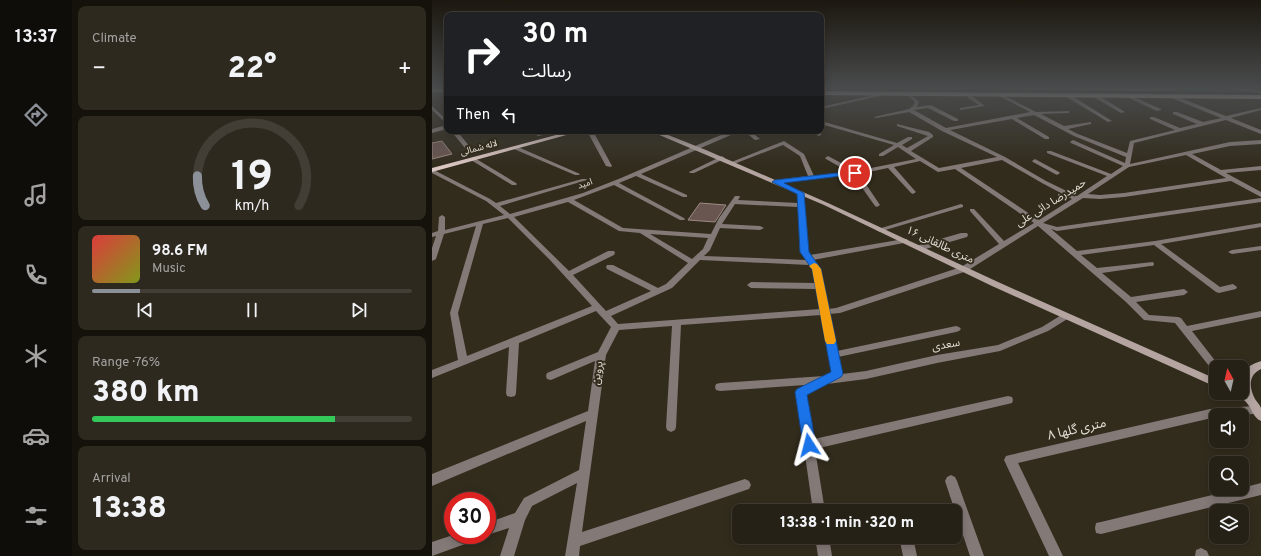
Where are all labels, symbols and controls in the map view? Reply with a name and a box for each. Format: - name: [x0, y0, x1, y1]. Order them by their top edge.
- text: 30 m: [522, 17, 588, 53]
- text: 13:37: [15, 26, 57, 49]
- icon: right: [456, 28, 508, 80]
- text: Climate: [92, 31, 137, 47]
- text: 22°: [227, 51, 277, 88]
- text: −: [92, 56, 106, 83]
- text: +: [398, 56, 412, 83]
- text: رسالت: [522, 61, 572, 84]
- icon: directions: [22, 101, 50, 129]
- icon: left: [498, 104, 520, 126]
- text: Then: [456, 106, 490, 125]
- street label: لاله شمالی: [459, 138, 499, 158]
- text: 19: [231, 152, 273, 205]
- pin: [838, 156, 872, 190]
- icon: arrive: [844, 162, 866, 184]
- street label: حمیدرضا دائی علی: [1013, 175, 1089, 230]
- street label: امید: [576, 176, 594, 192]
- icon: music: [22, 181, 50, 209]
- text: km/h: [235, 197, 269, 215]
- street label: ۱۶ متری طالقانی: [904, 223, 976, 267]
- text: 98.6 FM: [152, 242, 208, 261]
- icon: phone: [22, 261, 50, 289]
- text: Music: [152, 261, 186, 277]
- icon: previous: [134, 299, 156, 321]
- icon: pause: [241, 299, 263, 321]
- icon: next: [348, 299, 370, 321]
- street label: سعدی: [931, 336, 962, 354]
- icon: climate: [22, 342, 50, 370]
- text: Range · 76%: [92, 355, 160, 371]
- street label: پروین: [589, 360, 607, 386]
- north arrow: [1209, 360, 1249, 400]
- map controls: [1209, 360, 1249, 544]
- text: 380 km: [92, 375, 200, 412]
- button: sound: [1209, 408, 1249, 448]
- street label: ۸ متری گلها: [1046, 415, 1108, 445]
- icon: car: [22, 422, 50, 450]
- position arrow: [788, 424, 830, 466]
- button: search: [1209, 456, 1249, 496]
- text: Arrival: [92, 471, 131, 487]
- text: 13:38: [92, 491, 167, 528]
- speed limit sign: 30: [444, 492, 496, 544]
- icon: filters: [22, 502, 50, 530]
- button: layers: [1209, 504, 1249, 544]
- text: 13:38 · 1 min · 320 m: [780, 514, 914, 533]

